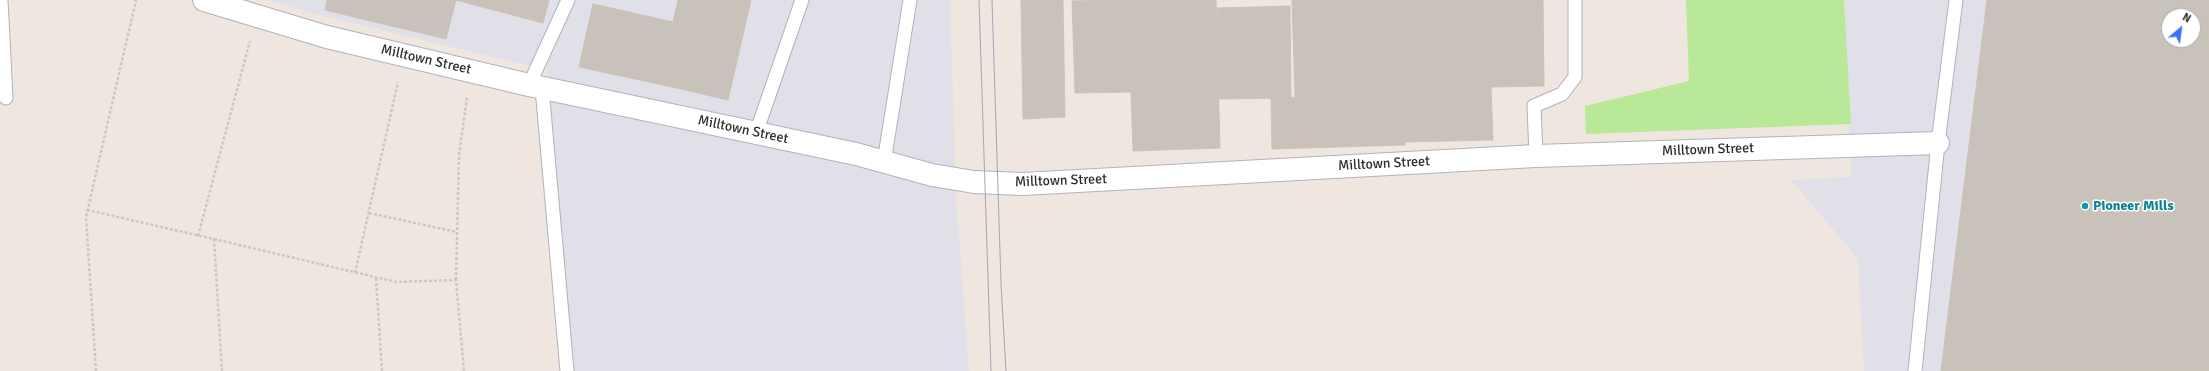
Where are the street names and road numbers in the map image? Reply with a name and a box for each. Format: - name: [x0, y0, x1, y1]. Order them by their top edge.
- street label: Milltown Street: [379, 41, 473, 79]
- street label: Milltown Street: [696, 112, 790, 148]
- street label: Milltown Street: [1662, 140, 1754, 160]
- street label: Milltown Street: [1338, 153, 1430, 175]
- street label: Milltown Street: [1015, 171, 1107, 191]

